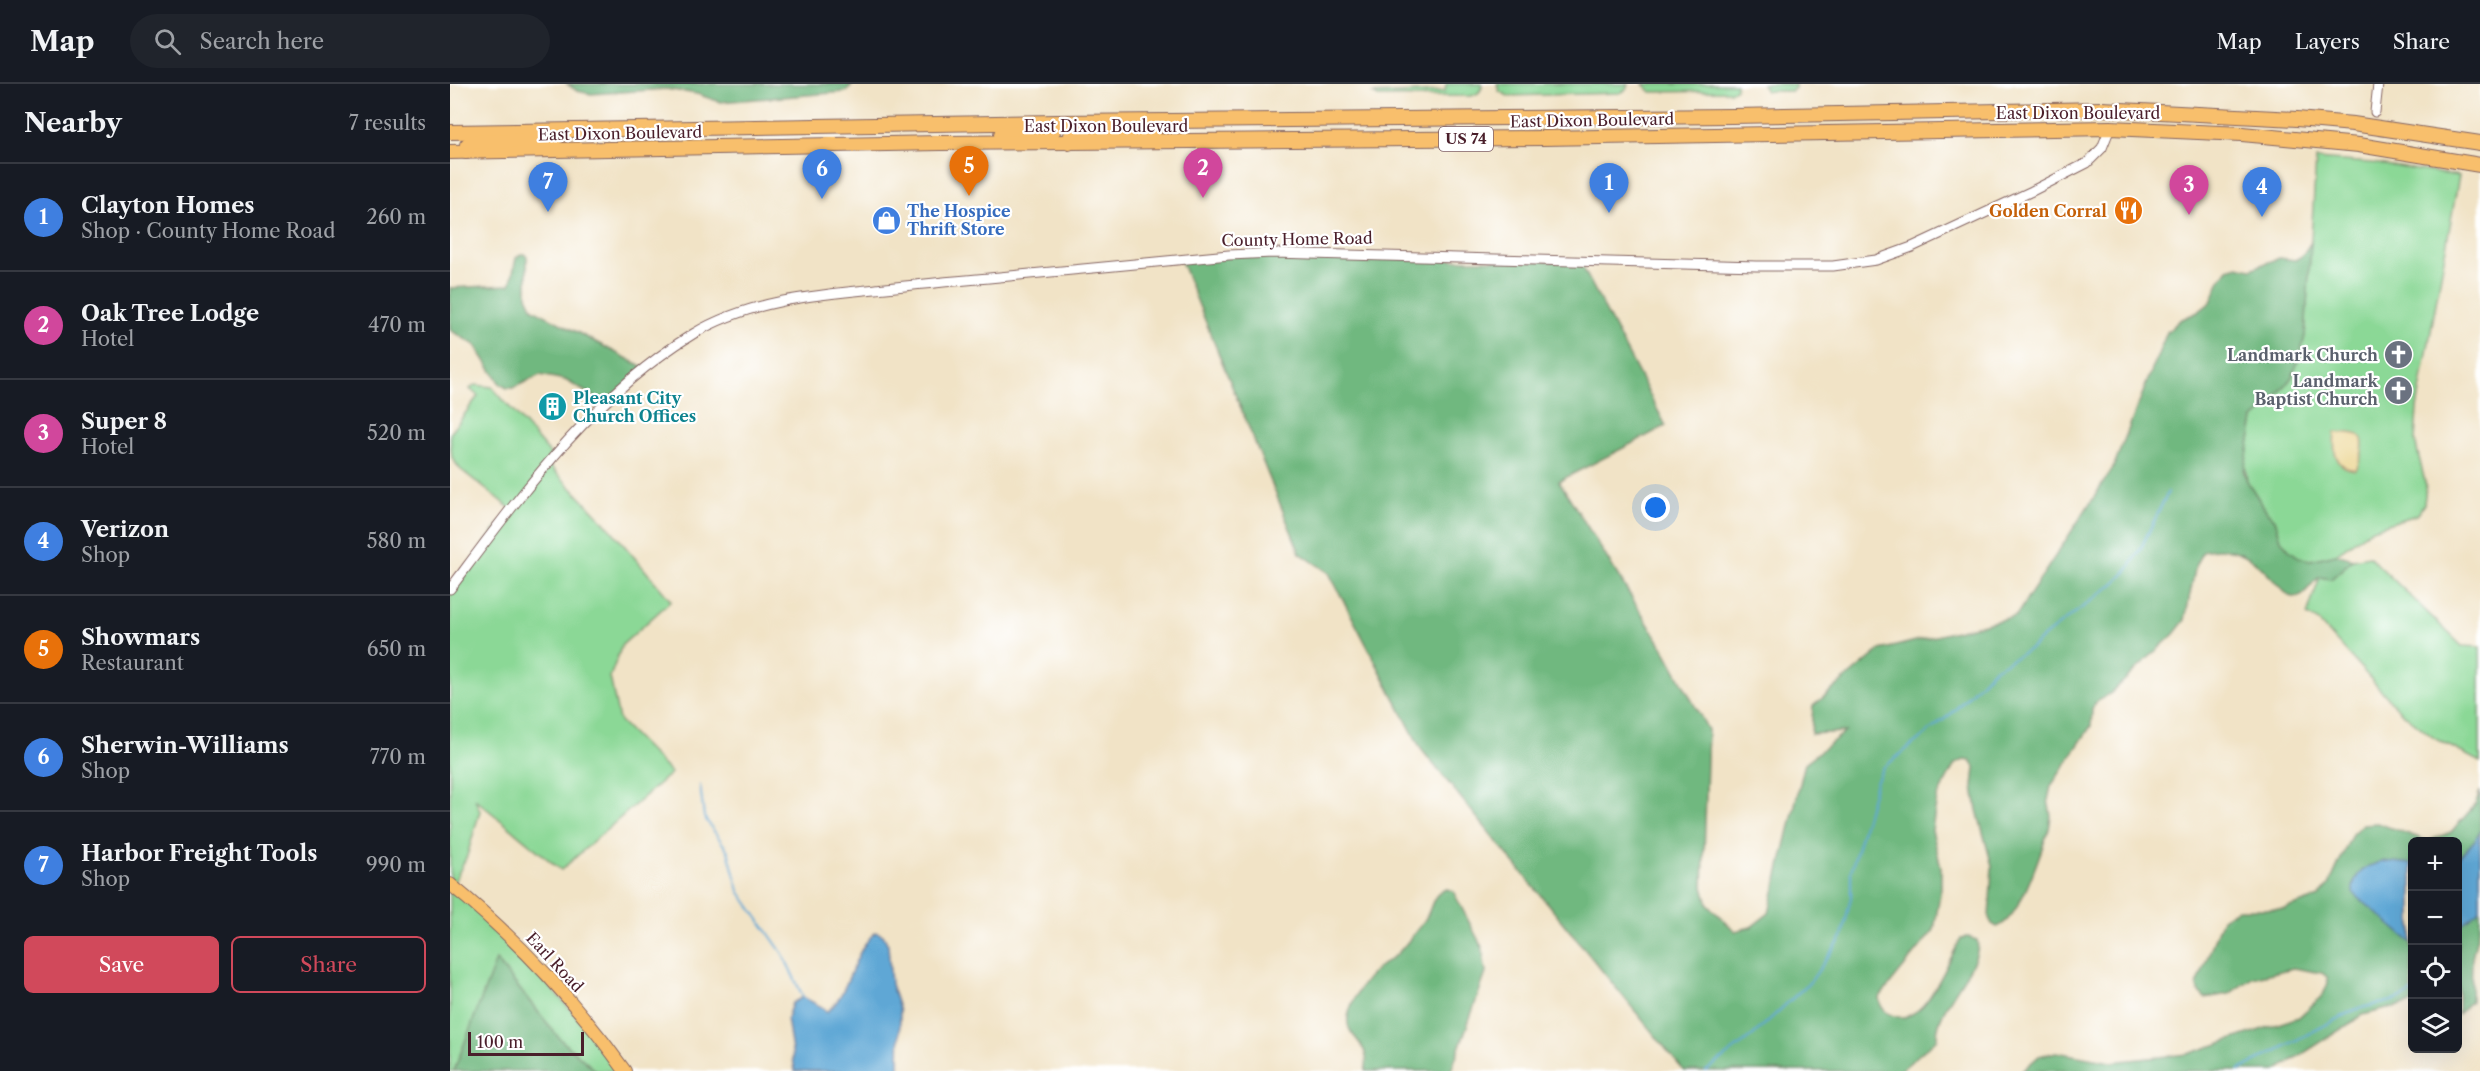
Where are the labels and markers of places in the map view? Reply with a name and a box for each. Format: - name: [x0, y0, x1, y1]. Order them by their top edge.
- pin: 5: [950, 147, 988, 196]
- pin: 2: [1184, 148, 1222, 198]
- pin: 6: [802, 150, 842, 199]
- pin: 7: [528, 162, 568, 212]
- pin: 1: [1590, 164, 1628, 213]
- pin: 3: [2170, 166, 2208, 215]
- pin: 4: [2242, 168, 2282, 217]
- restaurant icon: Golden Corral: [2112, 195, 2144, 227]
- place label: The Hospice Thrift Store: [907, 201, 1011, 239]
- place label: Golden Corral: [1989, 201, 2107, 221]
- shop icon: The Hospice Thrift Store: [870, 204, 902, 236]
- church icon: Landmark Church: [2383, 339, 2415, 371]
- place label: Landmark Church: [2227, 345, 2378, 365]
- place label: Landmark Baptist Church: [2254, 371, 2378, 409]
- church icon: Landmark Baptist Church: [2383, 374, 2415, 406]
- place label: Pleasant City Church Offices: [573, 388, 696, 426]
- building icon: Pleasant City Church Offices: [536, 391, 568, 423]

